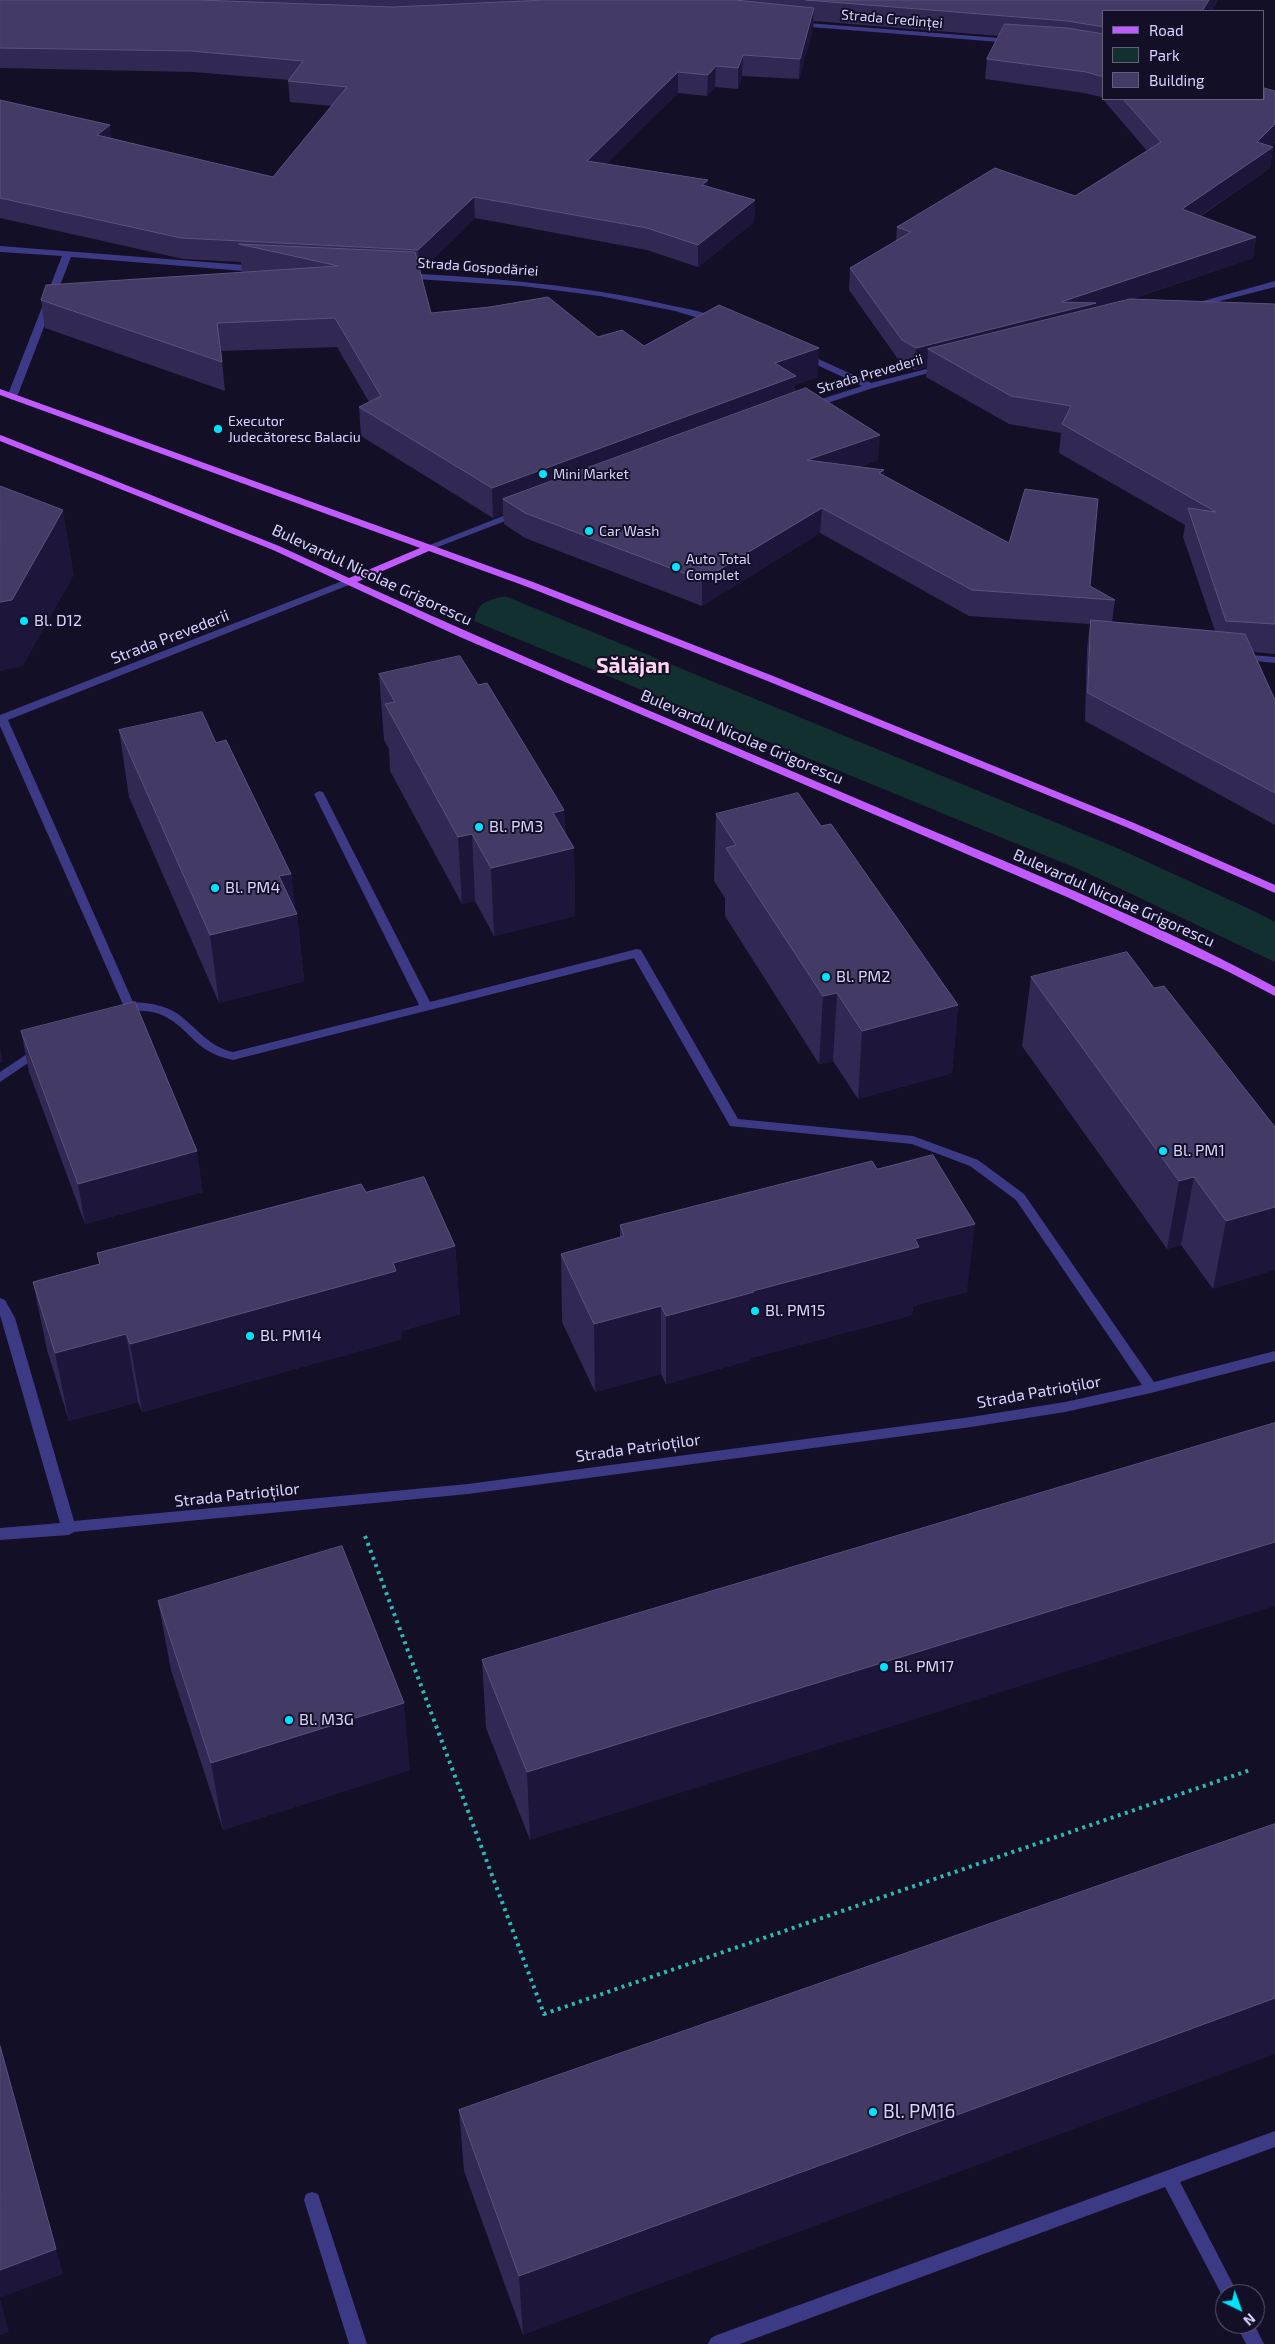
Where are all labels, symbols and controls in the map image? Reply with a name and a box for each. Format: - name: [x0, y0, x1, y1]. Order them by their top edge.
- street label: Strada Credinței: [840, 6, 944, 32]
- legend: [1102, 10, 1265, 100]
- text: Road: [1149, 21, 1184, 39]
- text: Park: [1149, 46, 1180, 64]
- text: Building: [1149, 71, 1204, 89]
- street label: Strada Gospodăriei: [417, 254, 539, 280]
- street label: Strada Prevederii: [815, 351, 925, 397]
- place label: Executor Judecătoresc Balaciu: [228, 413, 361, 446]
- marker: Executor Judecătoresc Balaciu: [212, 423, 224, 435]
- place label: Mini Market: [553, 466, 629, 482]
- marker: Mini Market: [537, 468, 549, 480]
- street label: Bulevardul Nicolae Grigorescu: [269, 520, 475, 630]
- place label: Car Wash: [599, 523, 659, 539]
- marker: Car Wash: [583, 525, 595, 537]
- place label: Auto Total Complet: [686, 551, 751, 584]
- marker: Auto Total Complet: [670, 561, 682, 573]
- street label: Strada Prevederii: [108, 606, 232, 668]
- place label: Bl. D12: [34, 611, 82, 631]
- marker: Bl. D12: [18, 615, 30, 627]
- district label: Sălăjan: [596, 653, 670, 679]
- street label: Bulevardul Nicolae Grigorescu: [638, 686, 846, 788]
- place label: Bl. PM3: [489, 817, 543, 837]
- marker: Bl. PM3: [473, 821, 485, 833]
- street label: Bulevardul Nicolae Grigorescu: [1010, 845, 1218, 951]
- place label: Bl. PM4: [225, 878, 280, 898]
- marker: Bl. PM4: [209, 882, 221, 894]
- place label: Bl. PM2: [836, 967, 890, 987]
- marker: Bl. PM2: [820, 971, 832, 983]
- place label: Bl. PM1: [1173, 1141, 1225, 1161]
- marker: Bl. PM1: [1157, 1145, 1169, 1157]
- place label: Bl. PM15: [765, 1301, 825, 1321]
- marker: Bl. PM15: [749, 1305, 761, 1317]
- place label: Bl. PM14: [260, 1326, 322, 1346]
- marker: Bl. PM14: [244, 1330, 256, 1342]
- street label: Strada Patrioților: [975, 1372, 1103, 1412]
- street label: Strada Patrioților: [574, 1430, 702, 1466]
- street label: Strada Patrioților: [173, 1479, 301, 1511]
- place label: Bl. PM17: [894, 1657, 954, 1677]
- marker: Bl. PM17: [878, 1661, 890, 1673]
- place label: Bl. M3G: [299, 1710, 354, 1730]
- marker: Bl. M3G: [283, 1714, 295, 1726]
- place label: Bl. PM16: [883, 2101, 955, 2123]
- marker: Bl. PM16: [867, 2106, 879, 2118]
- north arrow: [1215, 2284, 1265, 2334]
- text: N: [1240, 2310, 1259, 2329]

